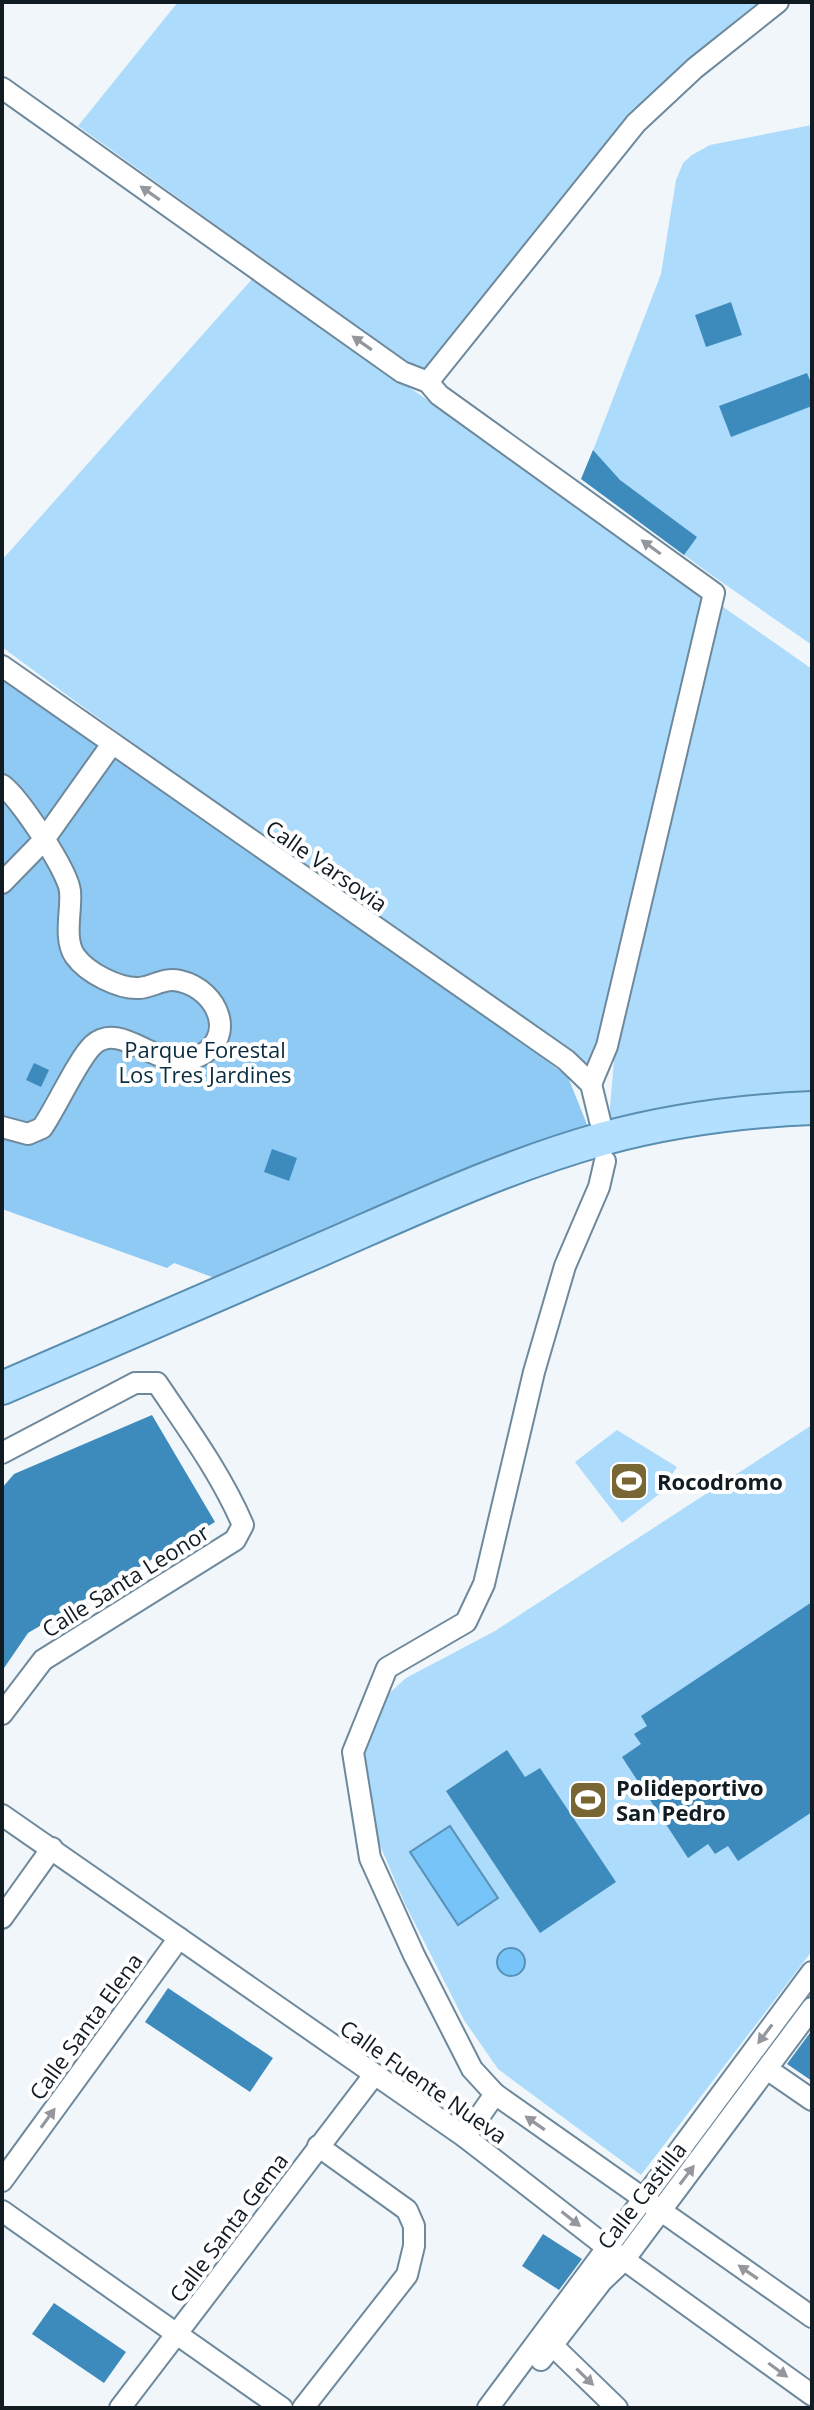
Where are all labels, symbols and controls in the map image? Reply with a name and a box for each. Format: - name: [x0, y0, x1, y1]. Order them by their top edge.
- one-way arrow: [139, 185, 160, 201]
- one-way arrow: [351, 336, 372, 351]
- one-way arrow: [640, 540, 661, 555]
- street label: Calle Varsovia: [260, 812, 394, 918]
- park label: Parque Forestal Los Tres Jardines: [118, 1034, 292, 1089]
- sports icon: Rocodromo: [608, 1460, 650, 1502]
- place label: Rocodromo: [657, 1466, 783, 1496]
- street label: Calle Santa Leonor: [36, 1517, 214, 1643]
- place label: Polideportivo San Pedro: [616, 1772, 764, 1827]
- sports icon: Polideportivo San Pedro: [567, 1779, 609, 1821]
- street label: Calle Santa Elena: [22, 1947, 148, 2105]
- street label: Calle Fuente Nueva: [335, 2012, 513, 2150]
- one-way arrow: [758, 2024, 774, 2045]
- one-way arrow: [40, 2107, 56, 2129]
- one-way arrow: [525, 2116, 546, 2131]
- street label: Calle Castilla: [590, 2135, 692, 2255]
- street label: Calle Santa Gema: [162, 2146, 294, 2308]
- one-way arrow: [679, 2164, 695, 2185]
- one-way arrow: [561, 2211, 581, 2227]
- one-way arrow: [737, 2264, 759, 2280]
- one-way arrow: [768, 2362, 789, 2378]
- one-way arrow: [575, 2367, 594, 2386]

